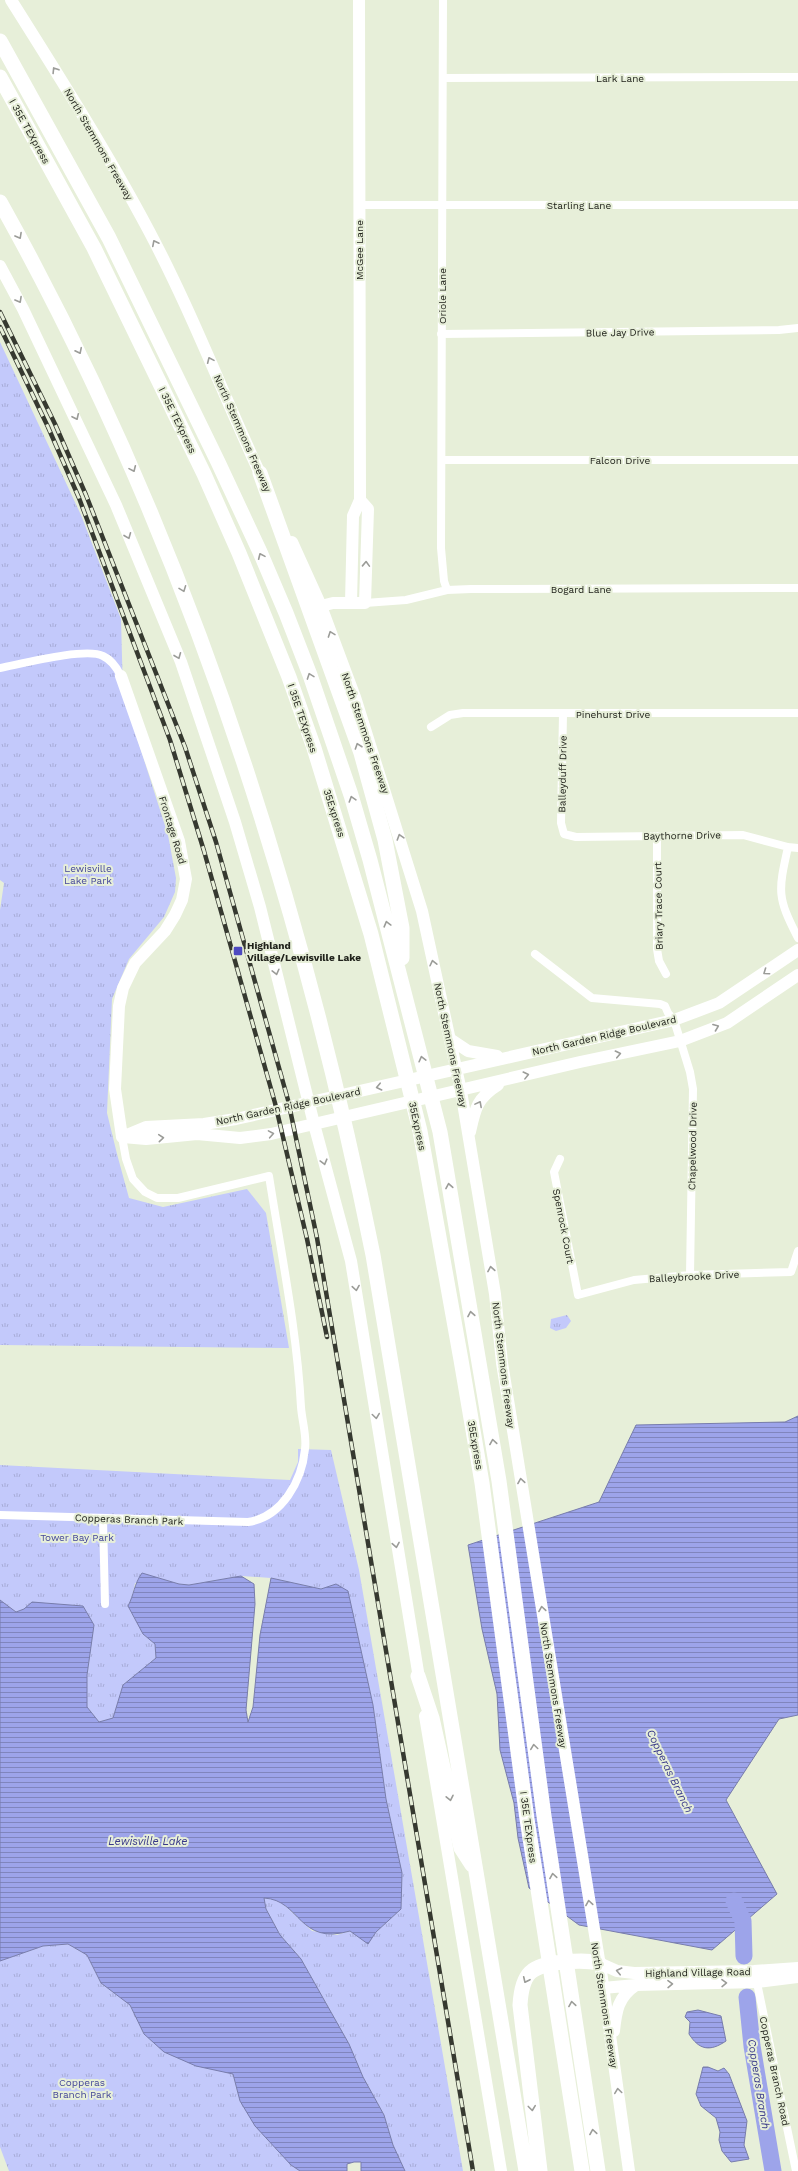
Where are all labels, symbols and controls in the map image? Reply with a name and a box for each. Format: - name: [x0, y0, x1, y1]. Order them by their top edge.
- one-way arrow: [52, 67, 60, 74]
- street label: Lark Lane: [596, 73, 644, 84]
- street label: North Stemmons Freeway: [62, 87, 135, 203]
- street label: I 35E TEXpress: [7, 97, 52, 166]
- street label: Starling Lane: [547, 200, 612, 211]
- street label: McGee Lane: [354, 220, 365, 280]
- one-way arrow: [14, 232, 22, 239]
- one-way arrow: [152, 240, 160, 247]
- street label: Oriole Lane: [437, 268, 448, 324]
- one-way arrow: [14, 296, 21, 304]
- street label: Blue Jay Drive: [586, 326, 655, 339]
- one-way arrow: [74, 347, 82, 354]
- one-way arrow: [207, 357, 215, 364]
- street label: North Stemmons Freeway: [212, 373, 274, 494]
- street label: I 35E TEXpress: [157, 385, 198, 455]
- one-way arrow: [71, 413, 79, 421]
- street label: Falcon Drive: [590, 455, 650, 466]
- one-way arrow: [128, 465, 136, 473]
- one-way arrow: [124, 533, 132, 540]
- one-way arrow: [258, 552, 266, 559]
- one-way arrow: [362, 561, 371, 567]
- street label: Bogard Lane: [551, 584, 612, 595]
- one-way arrow: [178, 586, 186, 593]
- one-way arrow: [328, 631, 336, 638]
- one-way arrow: [173, 652, 181, 660]
- street label: North Stemmons Freeway: [340, 671, 392, 796]
- one-way arrow: [306, 673, 315, 680]
- street label: I 35E TEXpress: [286, 682, 320, 754]
- street label: Pinehurst Drive: [576, 709, 651, 720]
- street label: Balleyduff Drive: [556, 735, 569, 813]
- one-way arrow: [354, 743, 363, 750]
- street label: 35Express: [322, 788, 347, 839]
- street label: Frontage Road: [157, 795, 188, 865]
- one-way arrow: [348, 796, 357, 803]
- street label: Baythorne Drive: [643, 829, 721, 842]
- one-way arrow: [396, 834, 405, 841]
- street label: Briary Trace Court: [652, 861, 665, 950]
- park label: Lewisville Lake Park: [64, 863, 112, 886]
- one-way arrow: [384, 921, 392, 927]
- place label: Highland Village/Lewisville Lake: [247, 940, 361, 963]
- marker: Highland Village/Lewisville Lake: [232, 945, 244, 957]
- one-way arrow: [430, 959, 438, 966]
- one-way arrow: [763, 967, 770, 975]
- one-way arrow: [271, 968, 280, 975]
- street label: North Stemmons Freeway: [432, 982, 469, 1109]
- street label: North Garden Ridge Boulevard: [531, 1014, 677, 1057]
- one-way arrow: [713, 1023, 720, 1031]
- one-way arrow: [615, 1050, 621, 1058]
- one-way arrow: [419, 1055, 427, 1062]
- one-way arrow: [522, 1071, 529, 1080]
- one-way arrow: [375, 1082, 382, 1090]
- street label: North Garden Ridge Boulevard: [215, 1086, 361, 1127]
- street label: 35Express: [407, 1101, 428, 1152]
- one-way arrow: [474, 1101, 481, 1108]
- street label: Chapelwood Drive: [686, 1101, 699, 1190]
- one-way arrow: [268, 1130, 275, 1139]
- one-way arrow: [158, 1133, 164, 1142]
- one-way arrow: [320, 1159, 328, 1165]
- one-way arrow: [445, 1183, 454, 1189]
- street label: Spenrock Court: [551, 1188, 576, 1265]
- one-way arrow: [487, 1266, 496, 1272]
- street label: Balleybrooke Drive: [648, 1269, 740, 1284]
- one-way arrow: [351, 1285, 360, 1291]
- street label: North Stemmons Freeway: [490, 1301, 517, 1430]
- one-way arrow: [467, 1311, 476, 1317]
- one-way arrow: [371, 1413, 380, 1420]
- street label: 35Express: [466, 1420, 485, 1471]
- one-way arrow: [489, 1439, 497, 1445]
- one-way arrow: [517, 1478, 526, 1484]
- street label: Copperas Branch Park: [75, 1512, 184, 1527]
- park label: Tower Bay Park: [40, 1532, 114, 1543]
- one-way arrow: [391, 1542, 400, 1548]
- one-way arrow: [538, 1606, 547, 1612]
- street label: North Stemmons Freeway: [538, 1622, 569, 1749]
- water label: Copperas Branch: [644, 1727, 695, 1815]
- one-way arrow: [530, 1744, 539, 1750]
- street label: I 35E TEXpress: [518, 1790, 539, 1864]
- one-way arrow: [445, 1794, 453, 1801]
- water label: Lewisville Lake: [108, 1835, 188, 1848]
- one-way arrow: [549, 1872, 558, 1879]
- one-way arrow: [585, 1900, 594, 1906]
- street label: North Stemmons Freeway: [589, 1942, 620, 2069]
- street label: Highland Village Road: [645, 1966, 751, 1979]
- one-way arrow: [616, 1967, 623, 1975]
- one-way arrow: [523, 1976, 531, 1983]
- one-way arrow: [721, 1979, 727, 1987]
- one-way arrow: [667, 1980, 673, 1988]
- one-way arrow: [568, 2001, 577, 2007]
- street label: Copperas Branch Road: [758, 2015, 792, 2127]
- water label: Copperas Branch: [745, 2038, 773, 2130]
- park label: Copperas Branch Park: [52, 2077, 112, 2100]
- one-way arrow: [614, 2088, 623, 2094]
- one-way arrow: [527, 2105, 536, 2111]
- one-way arrow: [589, 2129, 598, 2135]

